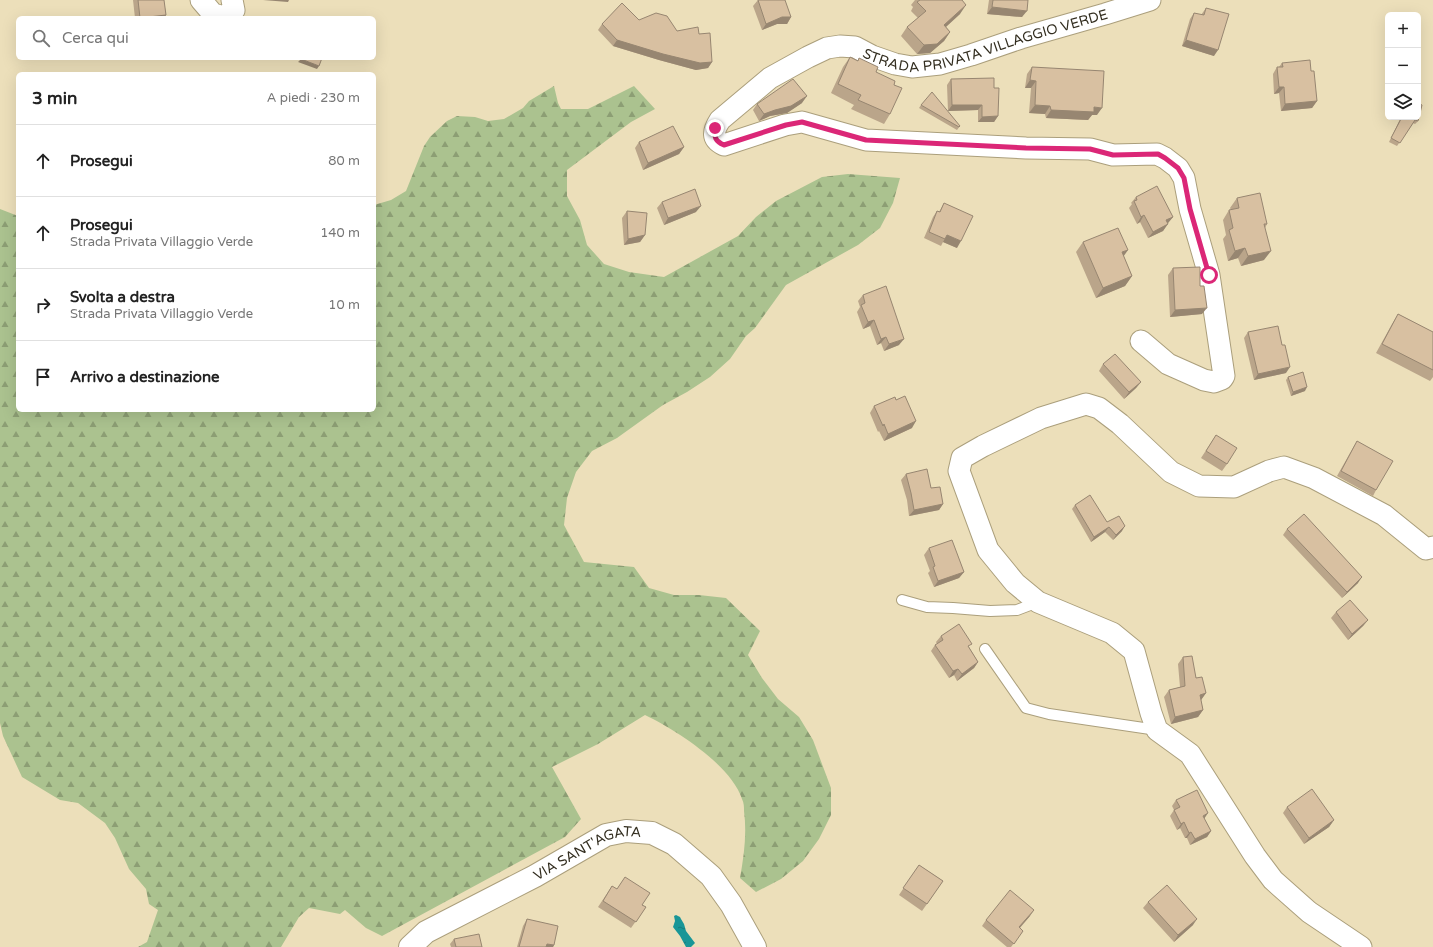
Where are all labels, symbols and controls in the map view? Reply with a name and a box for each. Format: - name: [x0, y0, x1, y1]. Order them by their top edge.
- street label: STRADA PRIVATA VILLAGGIO VERDE: [860, 6, 1110, 76]
- map controls: [1385, 12, 1421, 120]
- button: +: [1385, 12, 1421, 48]
- search box: [16, 16, 376, 60]
- icon: search: [30, 27, 52, 49]
- text: Cerca qui: [62, 29, 129, 47]
- button: −: [1385, 48, 1421, 84]
- button: layers: [1385, 84, 1421, 120]
- text: 3 min: [32, 88, 77, 109]
- text: A piedi · 230 m: [267, 90, 360, 106]
- route end: [706, 119, 724, 137]
- icon: ahead: [32, 150, 54, 172]
- text: Prosegui: [70, 152, 133, 170]
- text: 80 m: [328, 153, 360, 169]
- text: Prosegui: [70, 216, 133, 234]
- icon: ahead: [32, 222, 54, 244]
- text: 140 m: [320, 225, 360, 241]
- text: Strada Privata Villaggio Verde: [70, 234, 253, 250]
- route start: [1200, 266, 1218, 284]
- text: Svolta a destra: [70, 288, 175, 306]
- icon: right: [32, 294, 54, 316]
- text: 10 m: [328, 297, 360, 313]
- text: Strada Privata Villaggio Verde: [70, 306, 253, 322]
- icon: arrive: [32, 366, 54, 388]
- text: Arrivo a destinazione: [70, 368, 220, 386]
- street label: VIA SANT'AGATA: [530, 823, 642, 884]

